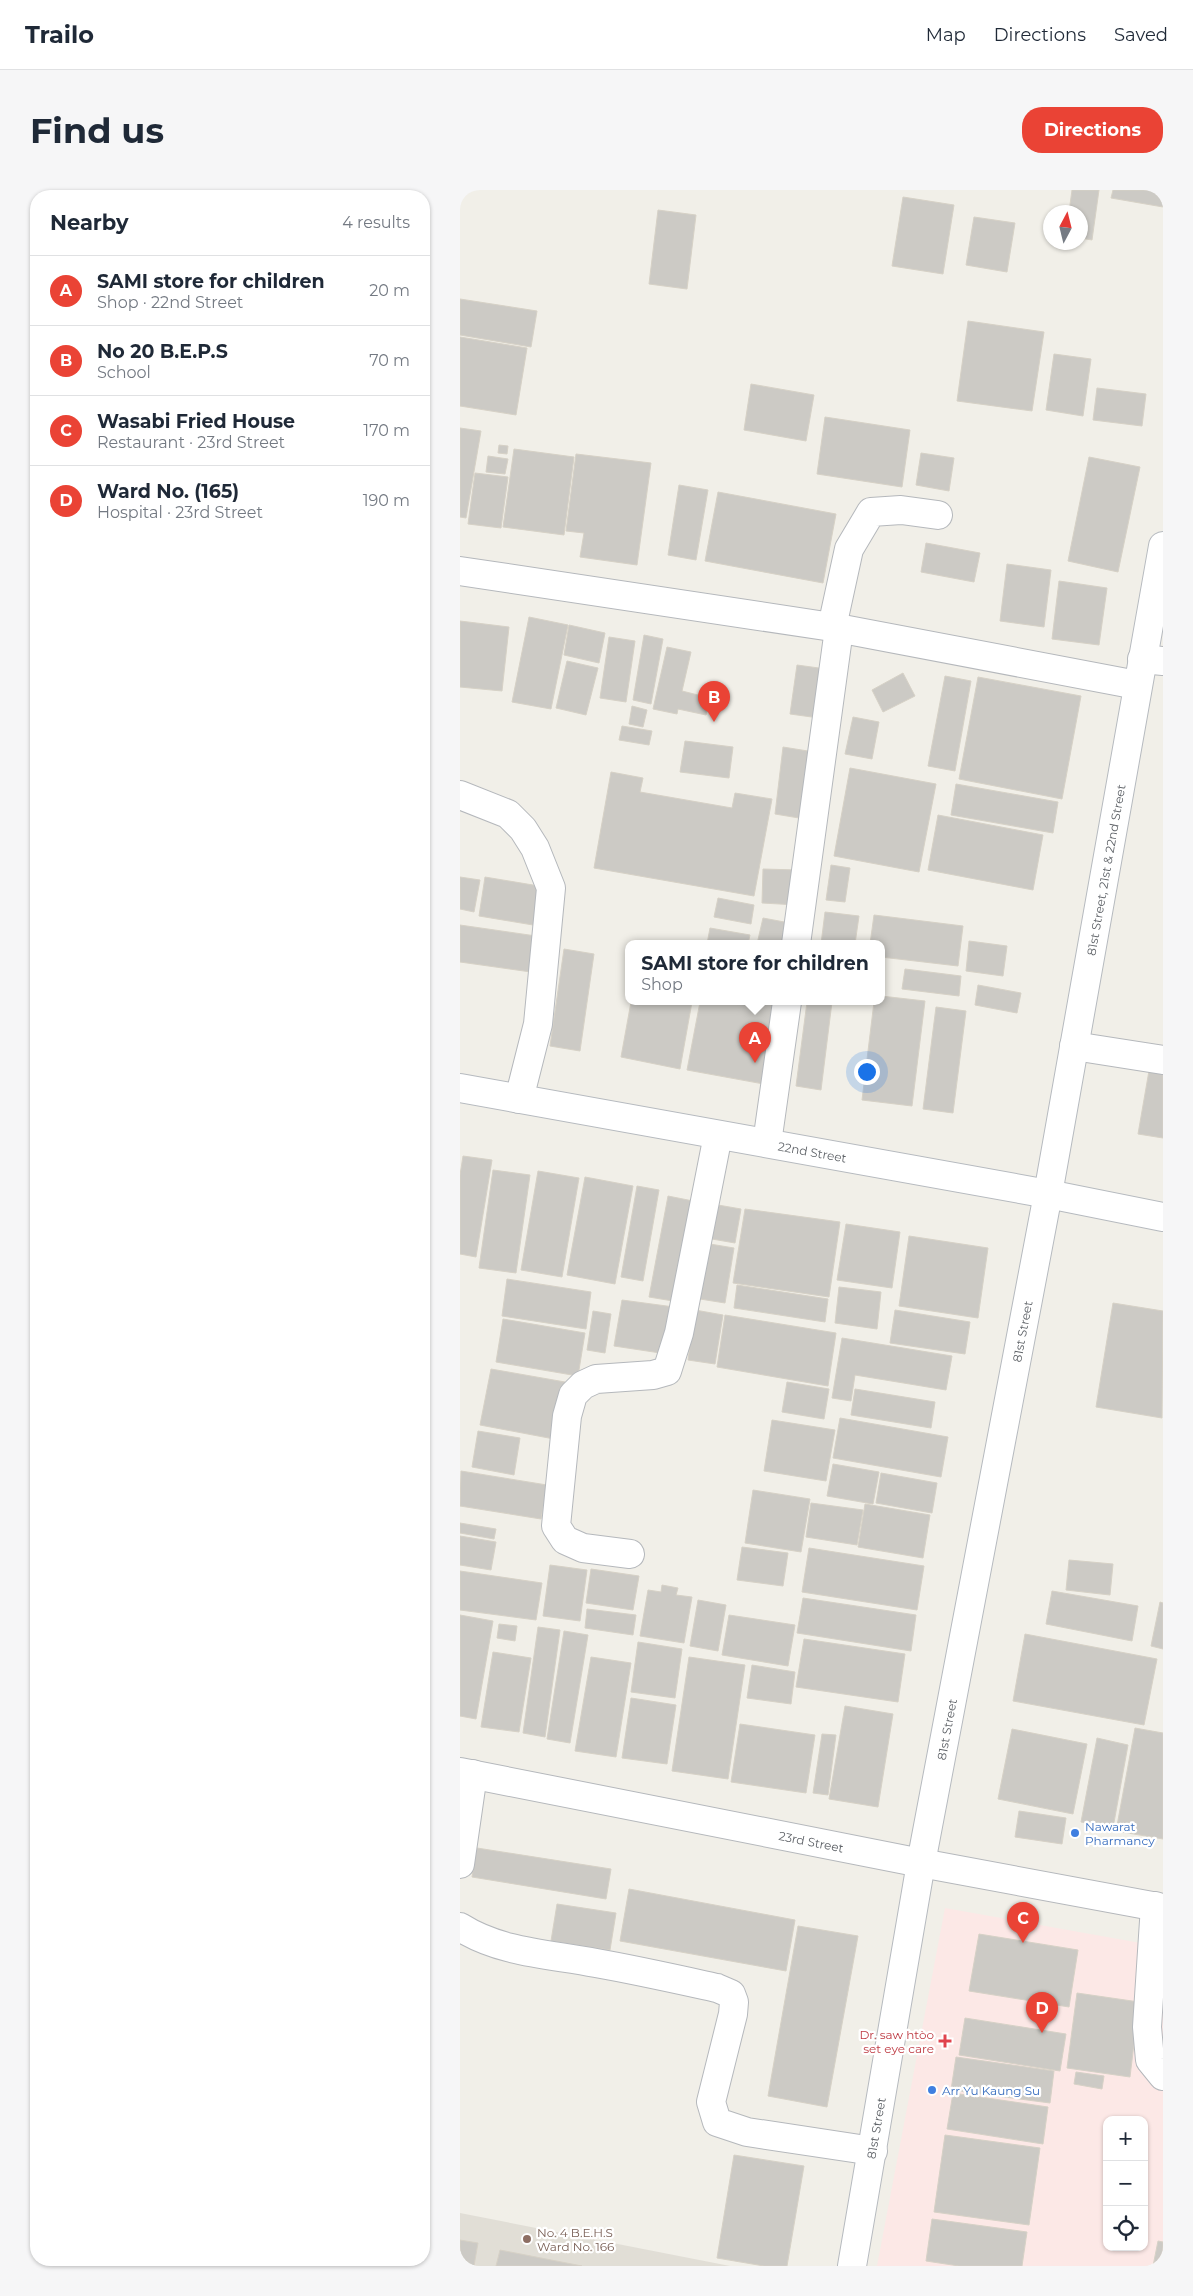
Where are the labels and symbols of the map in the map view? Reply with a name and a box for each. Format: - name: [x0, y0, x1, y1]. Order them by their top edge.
- north arrow: [1043, 205, 1088, 250]
- pin: B: [698, 681, 730, 722]
- street label: 81st Street, 21st & 22nd Street: [1083, 783, 1128, 957]
- pin: A: [739, 1022, 771, 1063]
- your location: [854, 1059, 880, 1085]
- street label: 22nd Street: [777, 1138, 848, 1165]
- street label: 81st Street: [1009, 1299, 1035, 1363]
- street label: 81st Street: [933, 1697, 960, 1761]
- place label: Nawarat Pharmancy: [1085, 1819, 1155, 1848]
- marker: Nawarat Pharmancy: [1069, 1827, 1081, 1839]
- street label: 23rd Street: [777, 1828, 845, 1855]
- pin: C: [1007, 1902, 1039, 1943]
- pin: D: [1026, 1992, 1058, 2033]
- place label: Dr. saw htòo set eye care: [859, 2027, 934, 2056]
- marker: Dr. saw htòo set eye care: [938, 2034, 952, 2048]
- place label: Arr Yu Kaung Su: [942, 2083, 1040, 2098]
- marker: Arr Yu Kaung Su: [926, 2084, 938, 2096]
- street label: 81st Street: [863, 2096, 888, 2160]
- place label: No. 4 B.E.H.S Ward No. 166: [537, 2225, 614, 2254]
- marker: No. 4 B.E.H.S Ward No. 166: [521, 2233, 533, 2245]

